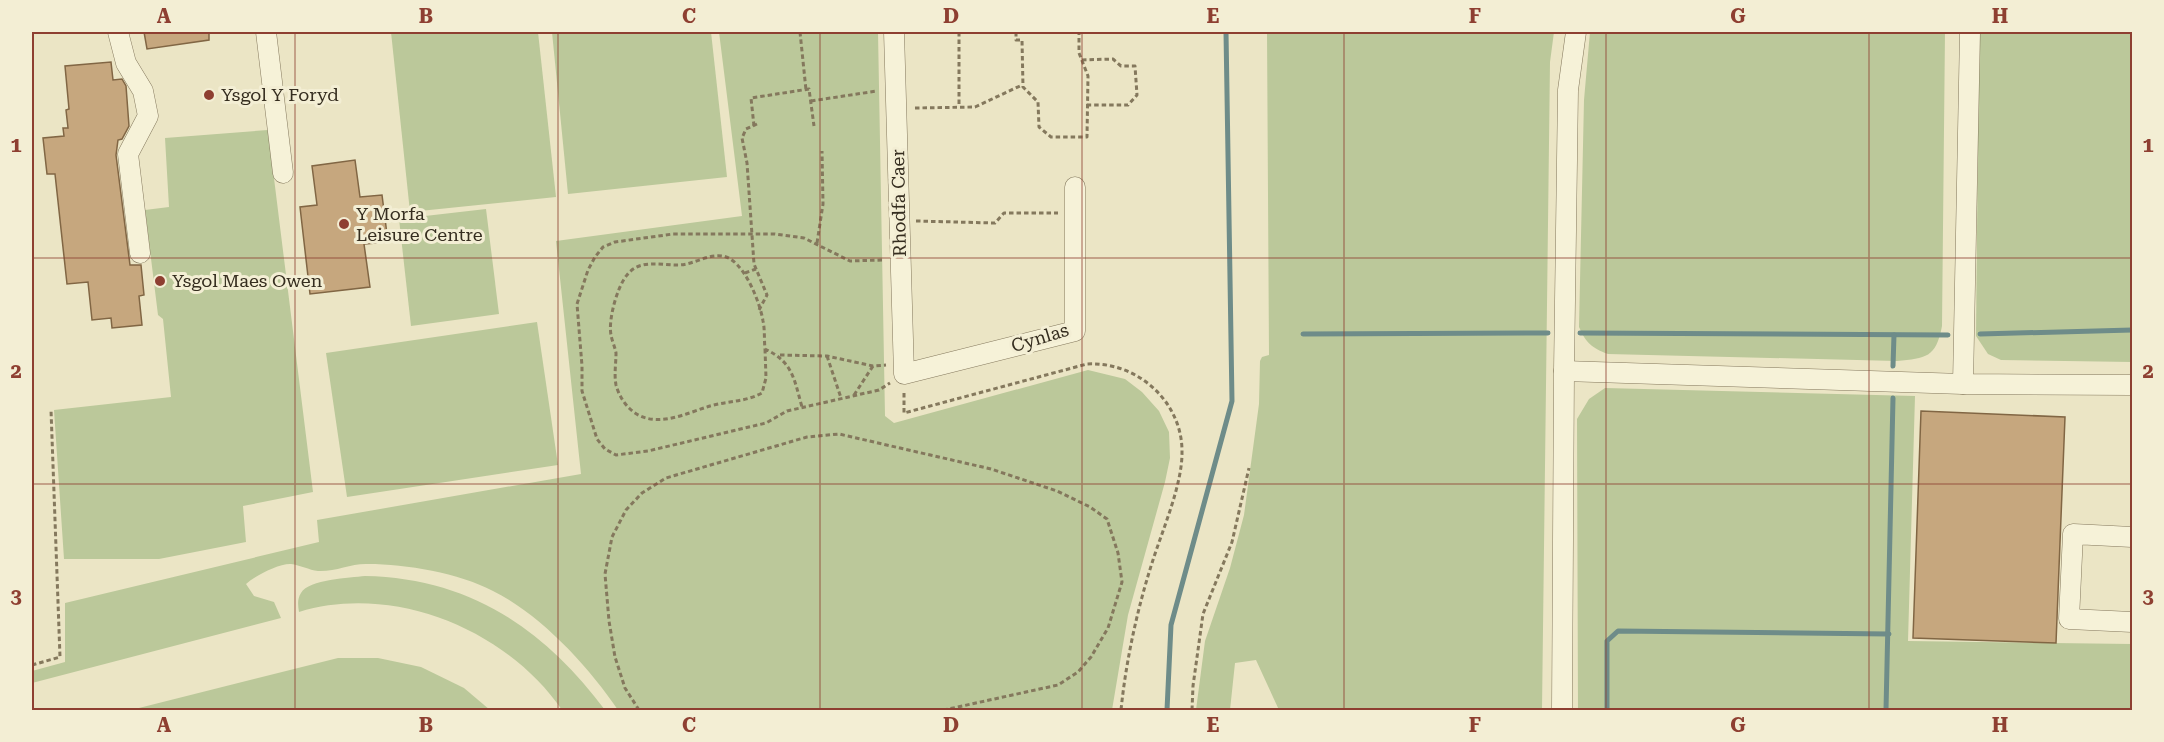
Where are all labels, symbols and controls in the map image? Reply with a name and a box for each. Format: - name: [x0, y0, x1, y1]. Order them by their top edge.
- text: A: [157, 4, 172, 28]
- text: B: [419, 4, 433, 28]
- text: C: [682, 4, 696, 28]
- text: D: [943, 4, 959, 28]
- text: E: [1207, 4, 1220, 28]
- text: F: [1469, 4, 1481, 28]
- text: G: [1730, 4, 1746, 28]
- text: H: [1992, 4, 2008, 28]
- place label: Ysgol Y Foryd: [221, 84, 339, 105]
- marker: Ysgol Y Foryd: [202, 88, 216, 102]
- text: 1: [10, 133, 22, 157]
- text: 1: [2142, 133, 2154, 157]
- street label: Rhodfa Caer: [887, 149, 910, 257]
- place label: Y Morfa Leisure Centre: [356, 203, 483, 245]
- marker: Y Morfa Leisure Centre: [337, 217, 351, 231]
- place label: Ysgol Maes Owen: [172, 270, 323, 291]
- marker: Ysgol Maes Owen: [153, 274, 167, 288]
- street label: Cynlas: [1009, 319, 1071, 356]
- text: 2: [10, 359, 22, 383]
- text: 2: [2142, 359, 2154, 383]
- text: 3: [10, 584, 22, 608]
- text: 3: [2142, 584, 2154, 608]
- text: A: [157, 713, 172, 737]
- text: B: [419, 713, 433, 737]
- text: C: [682, 713, 696, 737]
- text: D: [943, 713, 959, 737]
- text: E: [1207, 713, 1220, 737]
- text: F: [1469, 713, 1481, 737]
- text: G: [1730, 713, 1746, 737]
- text: H: [1992, 713, 2008, 737]

